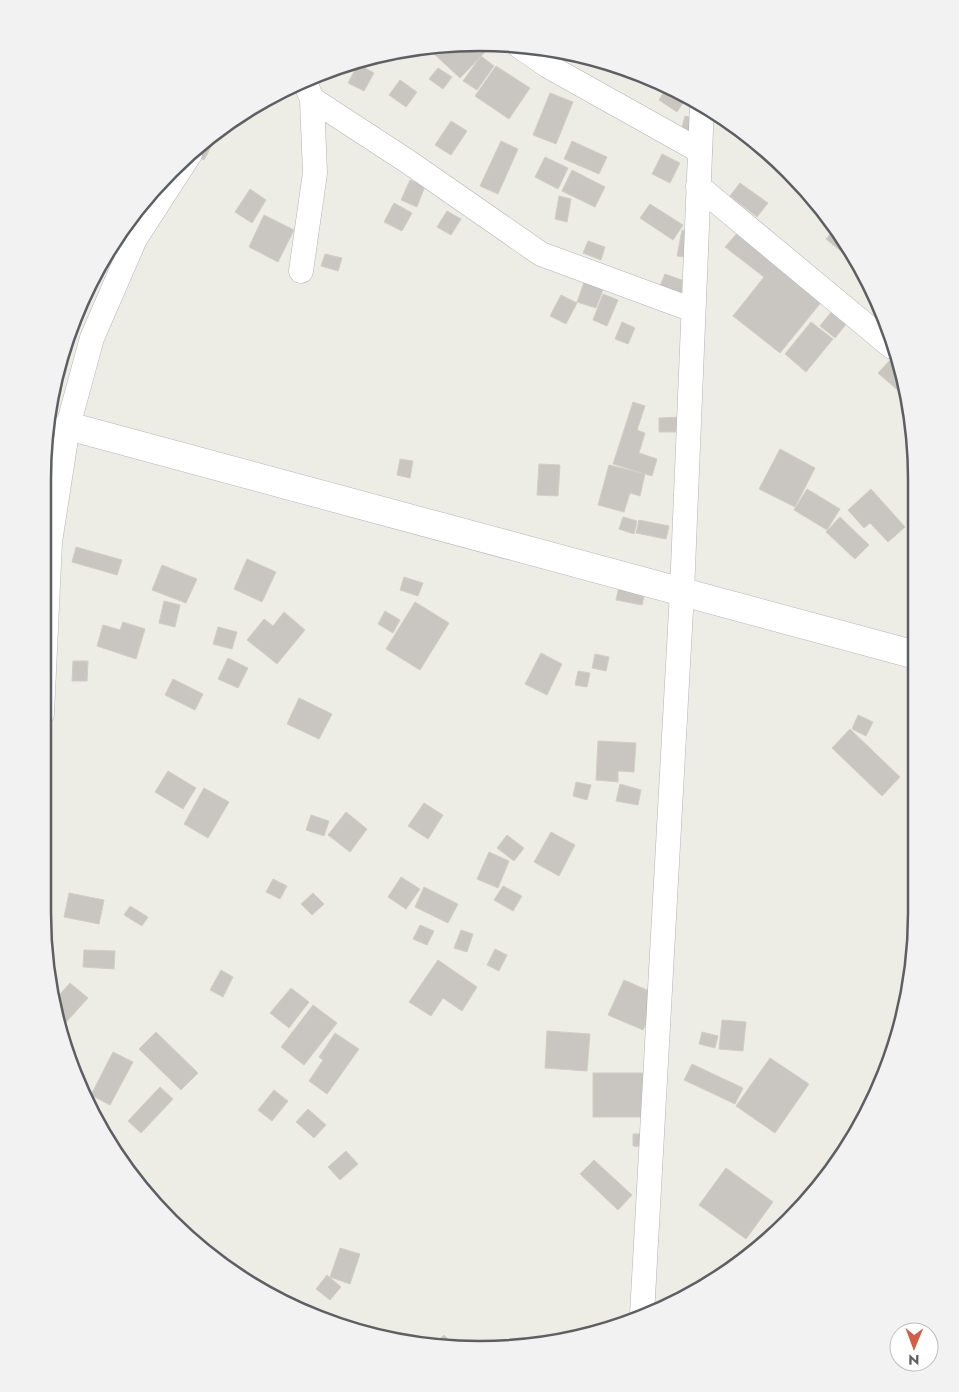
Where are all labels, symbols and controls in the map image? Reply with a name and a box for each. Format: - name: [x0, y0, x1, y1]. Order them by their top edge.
- north arrow: [889, 1322, 939, 1372]
- text: N: [908, 1350, 920, 1370]

